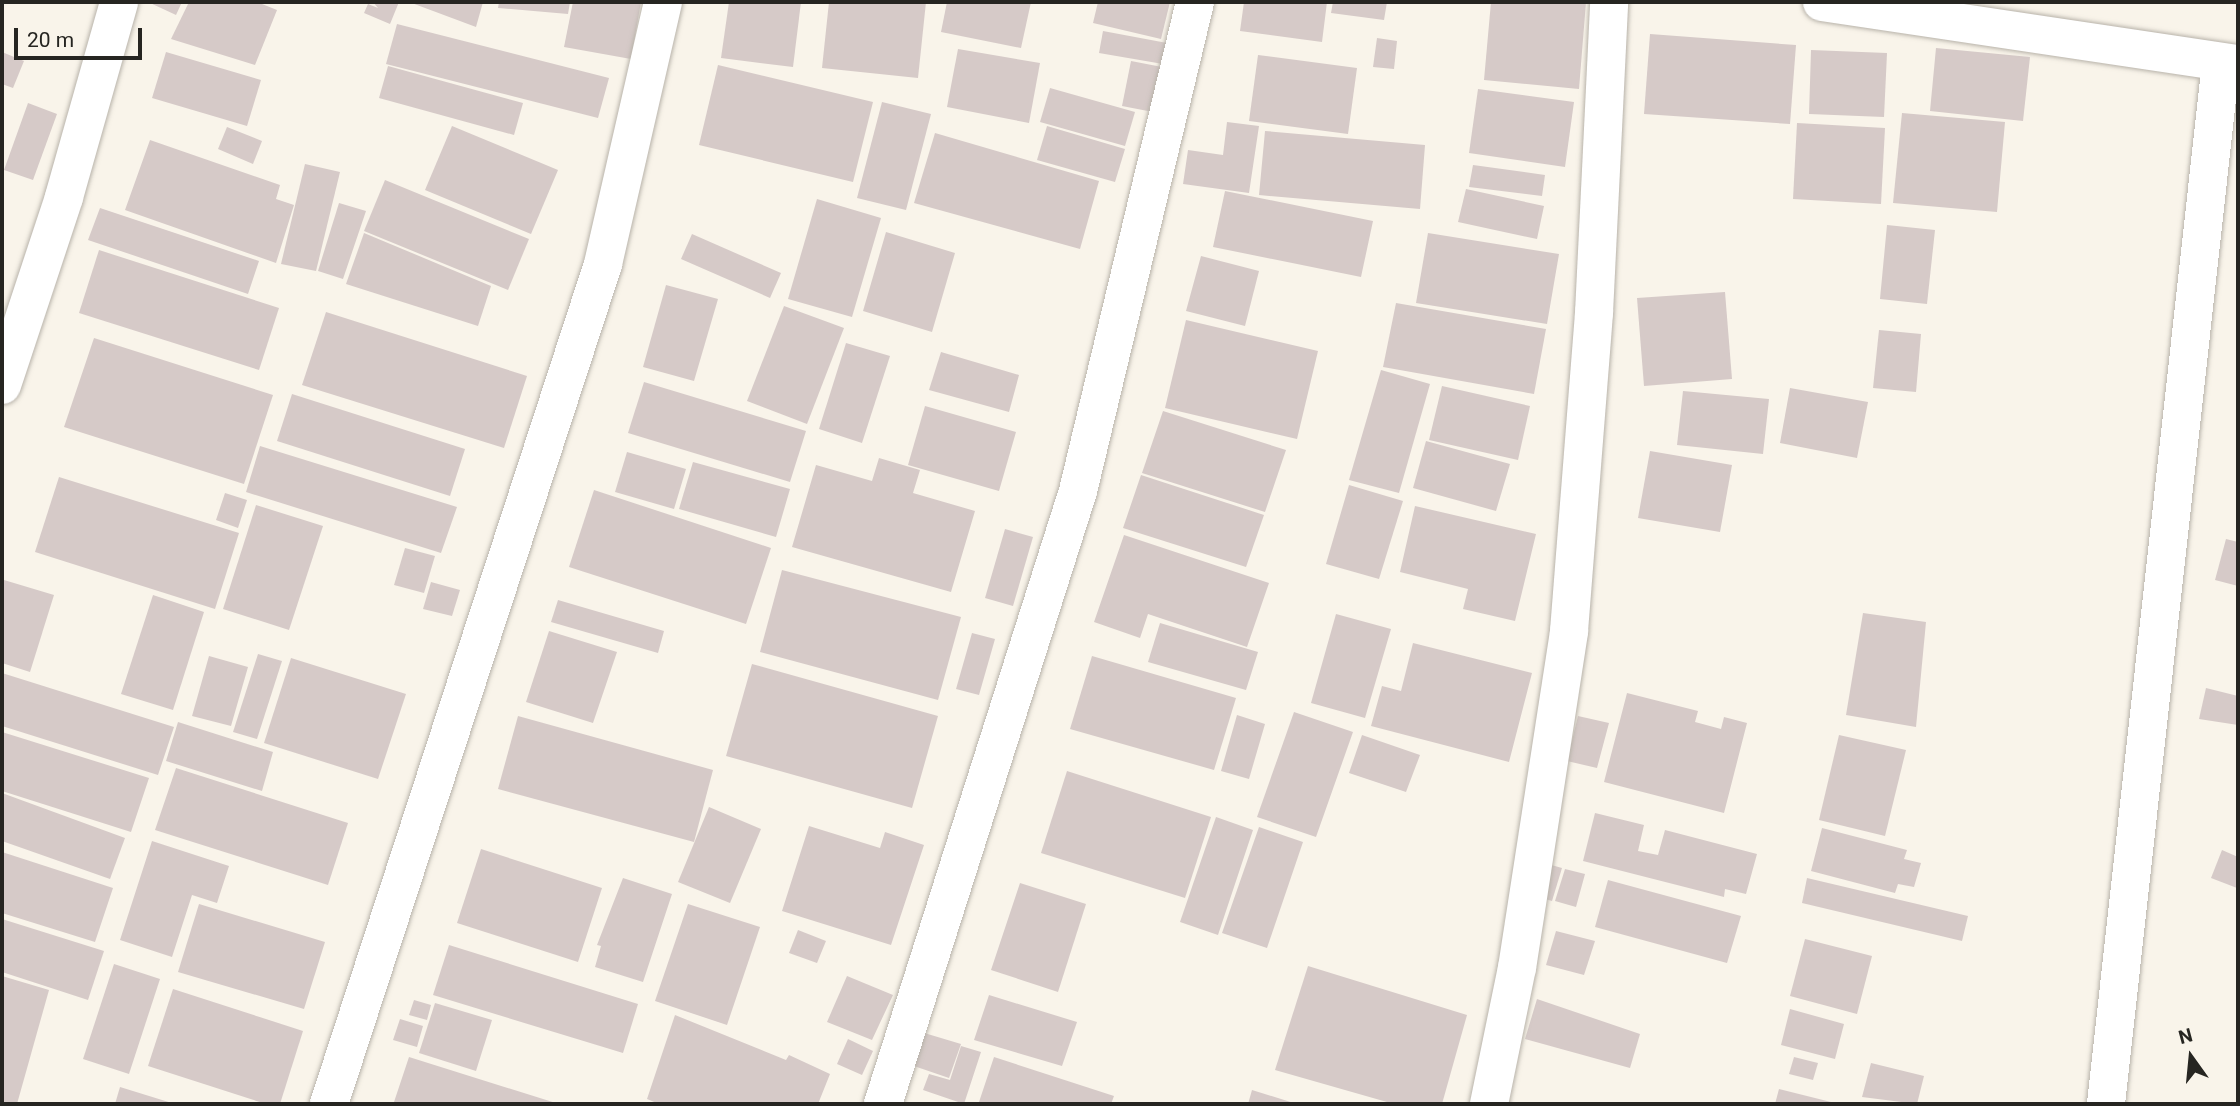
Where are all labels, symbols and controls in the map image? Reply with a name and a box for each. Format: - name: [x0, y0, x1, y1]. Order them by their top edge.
- scale bar: [18, 14, 145, 58]
- text: 20 m: [27, 28, 74, 52]
- north arrow: [2156, 1022, 2226, 1092]
- text: N: [2176, 1023, 2195, 1049]

